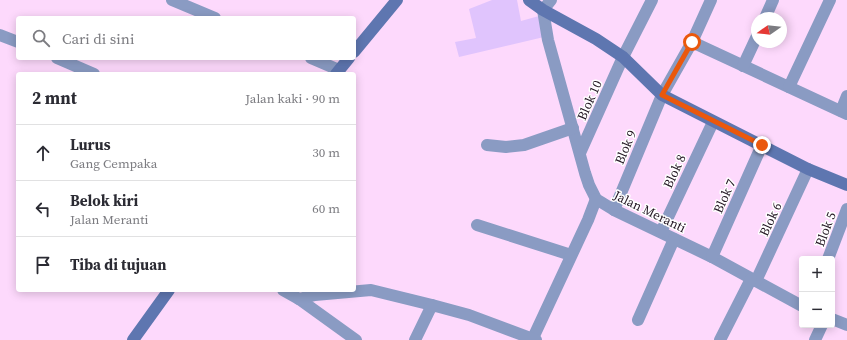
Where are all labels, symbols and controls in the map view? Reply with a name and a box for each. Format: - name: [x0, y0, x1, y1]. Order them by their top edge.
- north arrow: [751, 12, 787, 48]
- search box: [16, 16, 356, 60]
- icon: search: [30, 27, 52, 49]
- text: Cari di sini: [62, 28, 134, 49]
- route start: [683, 33, 701, 51]
- street label: Blok 10: [573, 78, 606, 123]
- text: 2 mnt: [32, 86, 77, 110]
- text: Jalan kaki · 90 m: [245, 90, 340, 107]
- street label: Blok 9: [611, 127, 640, 167]
- text: Lurus: [70, 134, 111, 155]
- route end: [753, 136, 771, 154]
- icon: ahead: [32, 142, 54, 164]
- text: 30 m: [312, 144, 340, 161]
- street label: Blok 8: [659, 151, 690, 191]
- text: Gang Cempaka: [70, 155, 157, 172]
- street label: Blok 7: [709, 176, 740, 216]
- street label: Jalan Meranti: [610, 186, 689, 236]
- text: Belok kiri: [70, 190, 138, 211]
- icon: left: [32, 198, 54, 220]
- street label: Blok 6: [755, 199, 786, 239]
- text: 60 m: [312, 200, 340, 217]
- street label: Blok 5: [811, 210, 840, 249]
- text: Jalan Meranti: [70, 211, 148, 228]
- icon: arrive: [32, 254, 54, 276]
- text: Tiba di tujuan: [70, 254, 166, 275]
- map controls: [799, 256, 835, 328]
- button: +: [799, 256, 835, 292]
- button: −: [799, 292, 835, 328]

